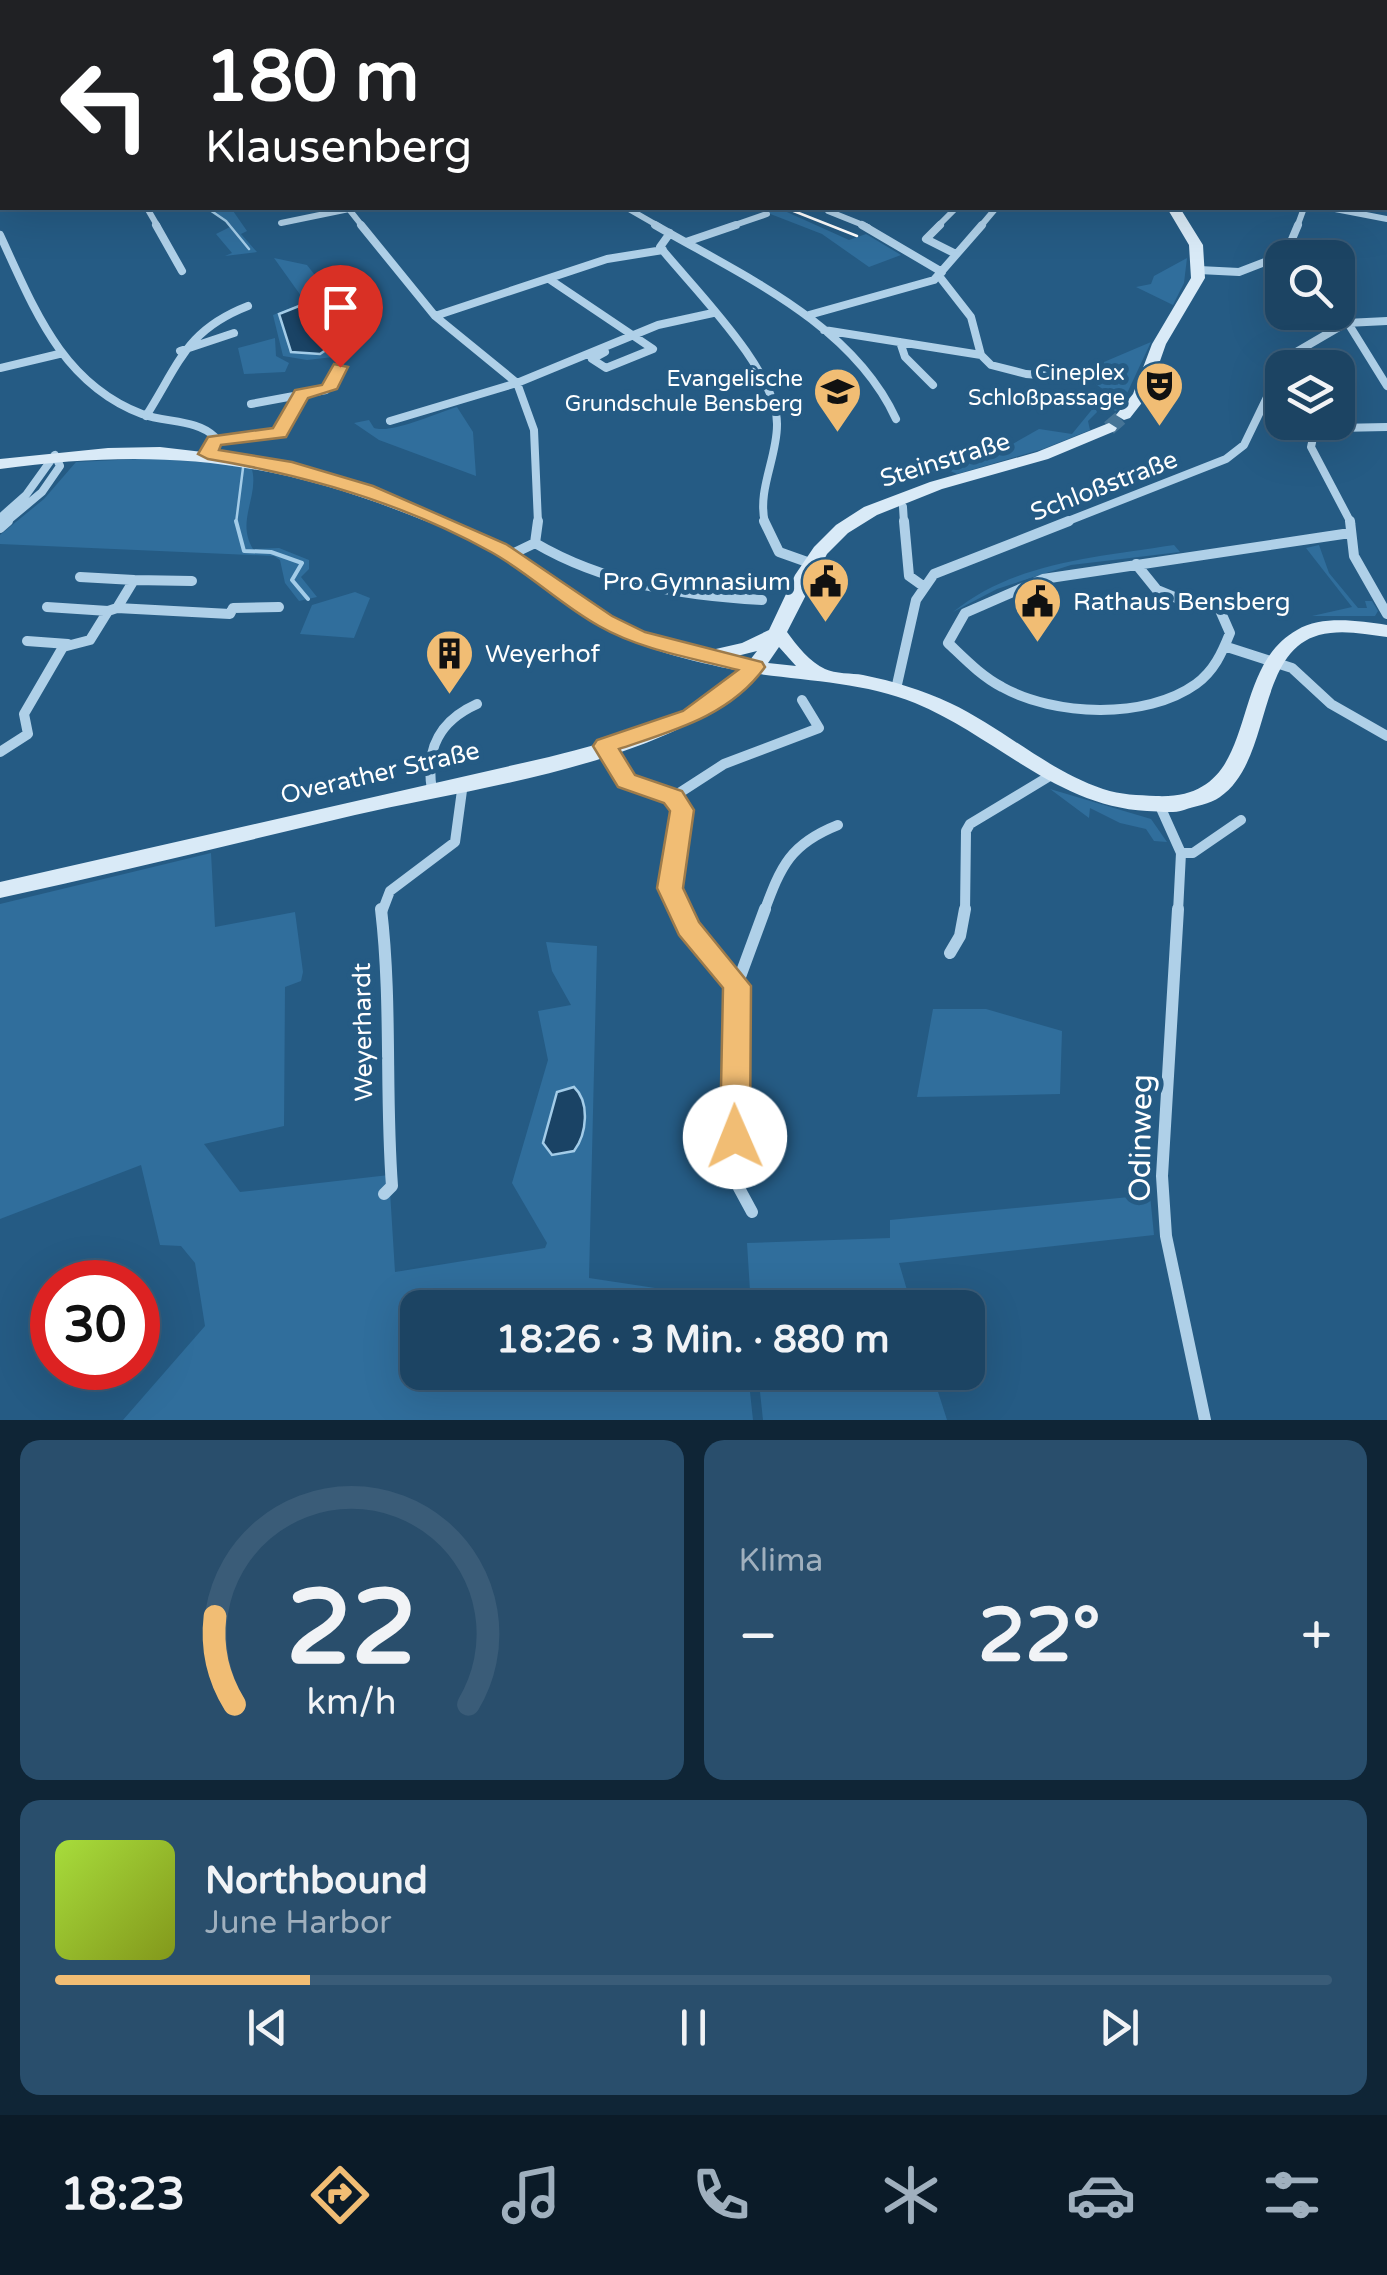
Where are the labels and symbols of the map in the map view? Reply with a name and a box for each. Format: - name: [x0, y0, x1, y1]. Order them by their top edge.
- pin: [298, 265, 383, 368]
- place label: Cineplex Schloßpassage: [968, 360, 1125, 411]
- theatre icon: Cineplex Schloßpassage: [1134, 360, 1186, 428]
- place label: Evangelische Grundschule Bensberg: [565, 366, 803, 417]
- school or university icon: Evangelische Grundschule Bensberg: [812, 366, 864, 434]
- street label: Steinstraße: [876, 426, 1014, 494]
- street label: Schloßstraße: [1026, 444, 1182, 528]
- public building icon: Pro Gymnasium: [800, 556, 852, 624]
- place label: Pro Gymnasium: [603, 567, 791, 597]
- public building icon: Rathaus Bensberg: [1012, 576, 1064, 644]
- place label: Rathaus Bensberg: [1073, 587, 1290, 617]
- building icon: Weyerhof: [424, 628, 476, 696]
- place label: Weyerhof: [485, 639, 600, 669]
- street label: Overather Straße: [278, 736, 482, 810]
- street label: Weyerhardt: [347, 962, 379, 1102]
- street label: Odinweg: [1121, 1074, 1161, 1202]
- position arrow: [683, 1085, 787, 1189]
- speed limit sign: 30: [30, 1260, 160, 1390]

